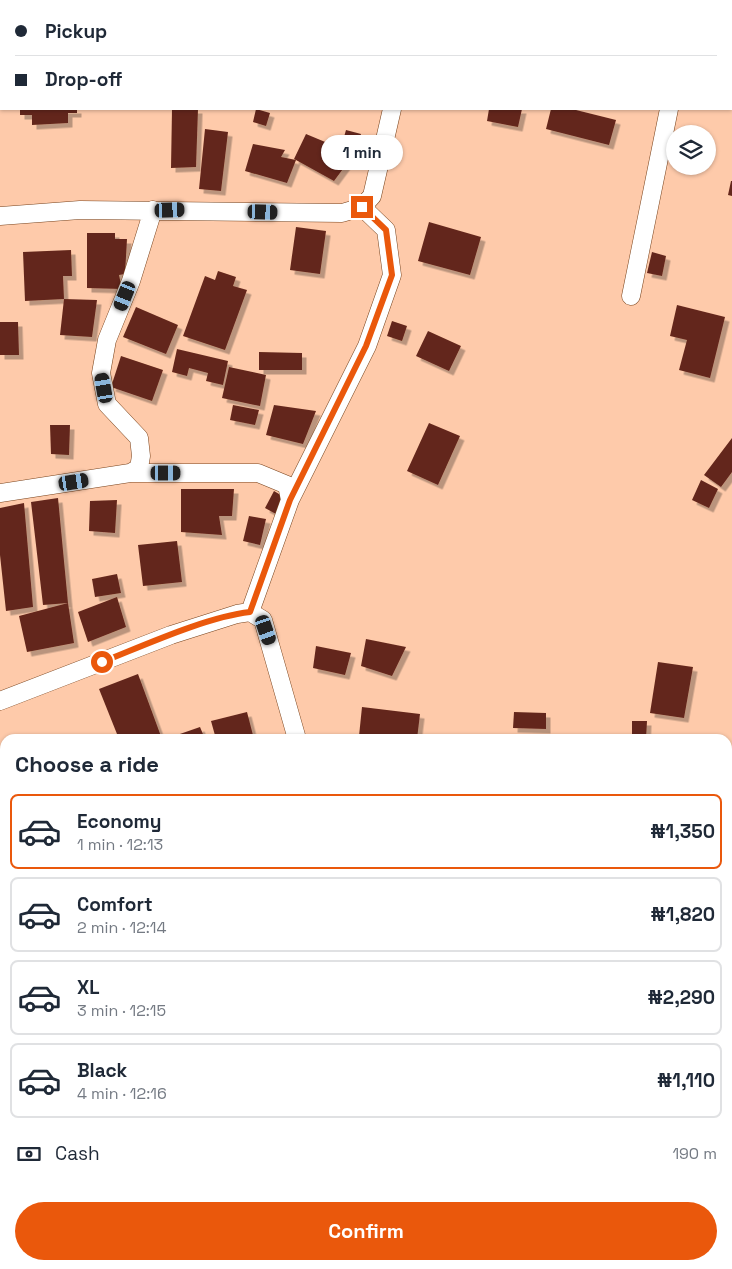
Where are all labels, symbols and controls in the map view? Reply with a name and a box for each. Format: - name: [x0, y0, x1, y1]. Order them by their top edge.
- text: Pickup: [45, 19, 107, 44]
- text: Drop-off: [45, 67, 123, 92]
- map controls: [666, 125, 716, 175]
- button: layers: [666, 125, 716, 175]
- callout: 1 min: [321, 134, 403, 170]
- text: 1 min: [342, 142, 382, 163]
- route end: [351, 196, 373, 218]
- car: [154, 202, 185, 218]
- car: [247, 204, 278, 220]
- car: [112, 279, 137, 313]
- car: [94, 372, 113, 404]
- car: [151, 466, 181, 481]
- car: [58, 472, 89, 492]
- car: [254, 613, 277, 647]
- route start: [91, 651, 113, 673]
- text: Choose a ride: [15, 750, 159, 778]
- icon: car: [17, 809, 62, 854]
- text: Economy: [77, 809, 161, 834]
- text: ₦1,350: [650, 819, 715, 844]
- text: 1 min · 12:13: [77, 834, 163, 855]
- icon: car: [17, 892, 62, 937]
- text: Comfort: [77, 892, 153, 917]
- text: ₦1,820: [651, 902, 715, 927]
- text: 2 min · 12:14: [77, 917, 167, 938]
- icon: car: [17, 975, 62, 1020]
- text: XL: [77, 975, 100, 1000]
- text: ₦2,290: [648, 985, 715, 1010]
- text: 3 min · 12:15: [77, 1000, 166, 1021]
- icon: car: [17, 1058, 62, 1103]
- text: Black: [77, 1058, 127, 1083]
- text: ₦1,110: [657, 1068, 715, 1093]
- text: 4 min · 12:16: [77, 1083, 167, 1104]
- icon: cash: [15, 1140, 43, 1168]
- text: Cash: [55, 1141, 100, 1166]
- text: 190 m: [672, 1143, 717, 1164]
- button: Confirm: [15, 1202, 717, 1260]

